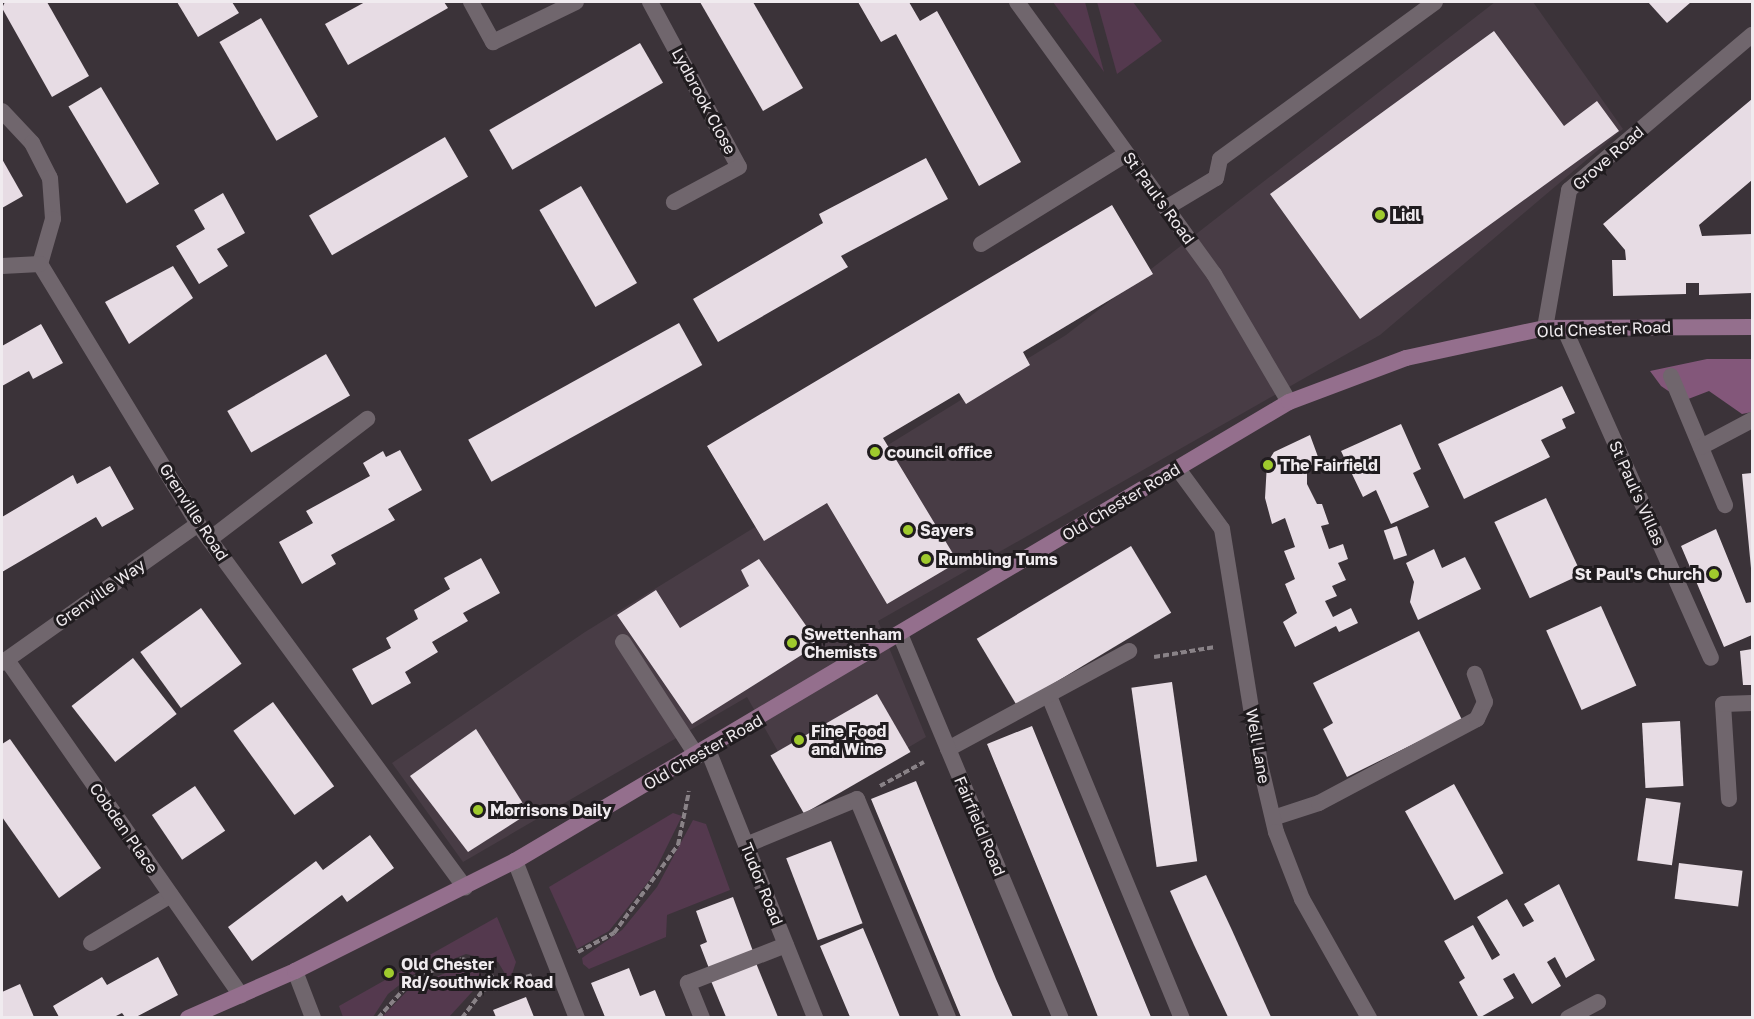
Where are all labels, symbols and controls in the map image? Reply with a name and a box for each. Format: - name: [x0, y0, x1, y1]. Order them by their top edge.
- street label: Lydbrook Close: [668, 45, 740, 157]
- street label: Grove Road: [1569, 122, 1647, 194]
- street label: St Paul's Road: [1119, 148, 1199, 248]
- place label: Lidl: [1392, 205, 1421, 225]
- marker: Lidl: [1373, 208, 1387, 222]
- street label: Old Chester Road: [1537, 317, 1671, 341]
- street label: St Paul's Villas: [1605, 438, 1669, 548]
- place label: council office: [887, 442, 992, 462]
- marker: council office: [868, 445, 882, 459]
- place label: The Fairfield: [1280, 455, 1378, 475]
- marker: The Fairfield: [1261, 458, 1275, 472]
- street label: Old Chester Road: [1059, 459, 1183, 545]
- street label: Grenville Road: [155, 460, 233, 564]
- place label: Sayers: [920, 520, 974, 540]
- marker: Sayers: [901, 523, 915, 537]
- place label: Rumbling Tums: [938, 549, 1058, 569]
- marker: Rumbling Tums: [919, 552, 933, 566]
- street label: Grenville Way: [51, 555, 149, 631]
- place label: St Paul's Church: [1575, 564, 1702, 584]
- marker: St Paul's Church: [1707, 567, 1721, 581]
- place label: Swettenham Chemists: [804, 624, 902, 662]
- marker: Swettenham Chemists: [785, 636, 799, 650]
- street label: Well Lane: [1242, 707, 1274, 785]
- street label: Old Chester Road: [640, 710, 766, 794]
- place label: Fine Food and Wine: [811, 721, 886, 759]
- marker: Fine Food and Wine: [792, 733, 806, 747]
- street label: Fairfield Road: [950, 773, 1010, 879]
- street label: Cobden Place: [86, 779, 162, 877]
- place label: Morrisons Daily: [490, 800, 612, 820]
- marker: Morrisons Daily: [471, 803, 485, 817]
- street label: Tudor Road: [737, 840, 787, 928]
- place label: Old Chester Rd/southwick Road: [401, 954, 553, 992]
- marker: Old Chester Rd/southwick Road: [382, 966, 396, 980]

